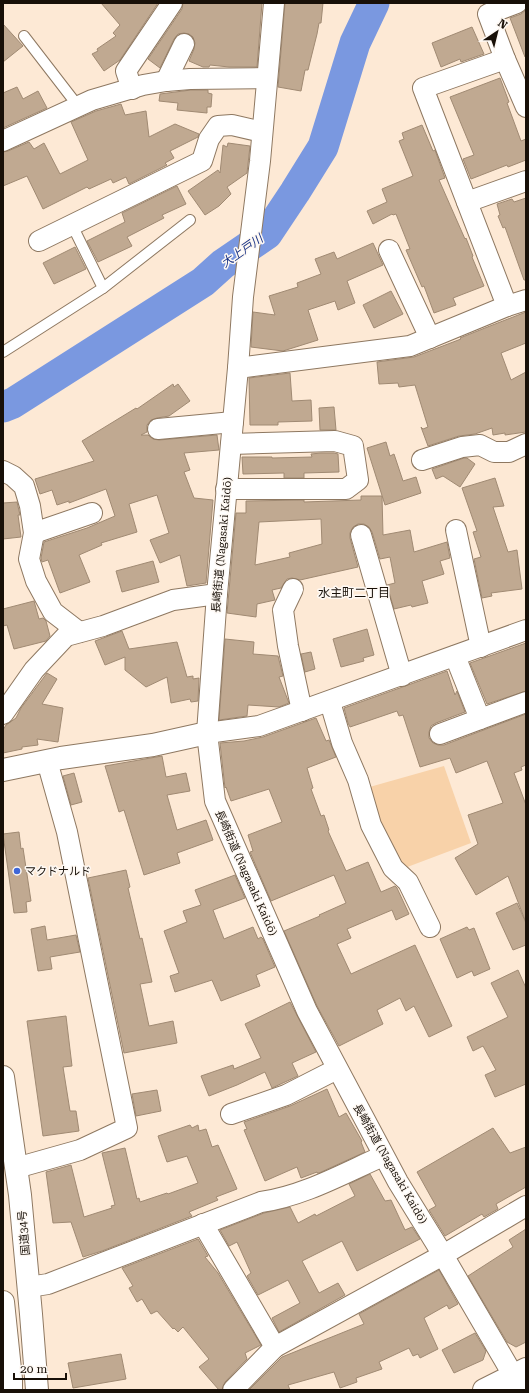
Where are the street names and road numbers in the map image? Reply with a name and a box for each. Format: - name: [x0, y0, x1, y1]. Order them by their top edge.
- street label: 長崎街道 (Nagasaki Kaidō): [210, 476, 234, 613]
- street label: 長崎街道 (Nagasaki Kaidō): [212, 808, 280, 938]
- street label: 長崎街道 (Nagasaki Kaidō): [350, 1102, 430, 1227]
- street label: 国道34号: [16, 1210, 32, 1256]

